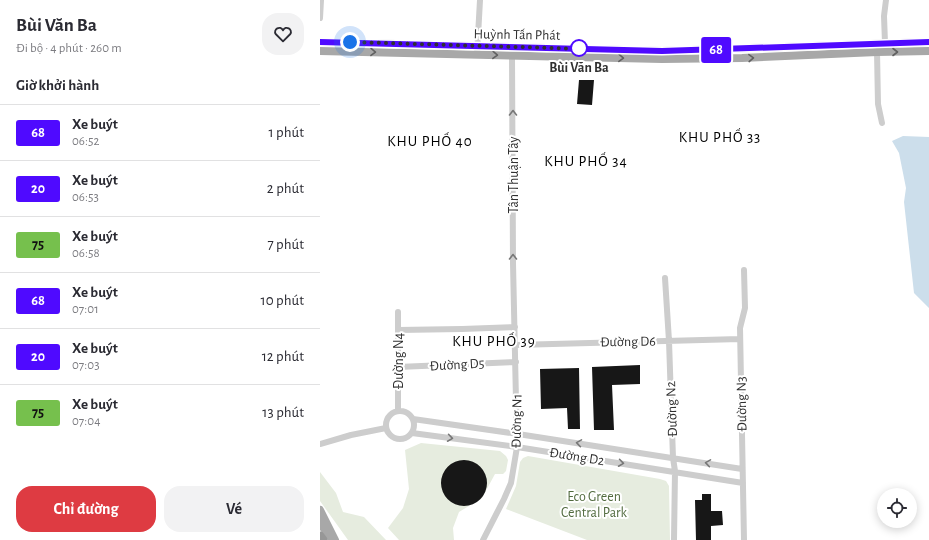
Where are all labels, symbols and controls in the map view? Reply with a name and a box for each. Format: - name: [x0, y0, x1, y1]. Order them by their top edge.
- button: heart: [262, 13, 304, 55]
- text: Bùi Văn Ba: [16, 16, 97, 35]
- street label: Huỳnh Tấn Phát: [474, 26, 561, 43]
- your location: [340, 32, 360, 52]
- line badge: 68: [698, 37, 734, 63]
- marker: Bùi Văn Ba: [570, 39, 588, 57]
- text: Đi bộ · 4 phút · 260 m: [16, 42, 122, 55]
- text: 68: [709, 43, 723, 57]
- one-way arrow: [370, 48, 376, 56]
- one-way arrow: [892, 48, 898, 56]
- one-way arrow: [492, 50, 498, 59]
- one-way arrow: [618, 54, 624, 62]
- one-way arrow: [748, 54, 754, 62]
- place label: Bùi Văn Ba: [549, 61, 609, 75]
- text: Giờ khởi hành: [16, 78, 99, 93]
- one-way arrow: [509, 110, 517, 116]
- text: Xe buýt: [72, 117, 118, 132]
- text: 1 phút: [268, 125, 304, 140]
- text: 68: [31, 126, 45, 140]
- district label: KHU PHỐ 33: [679, 127, 761, 145]
- district label: KHU PHỐ 40: [387, 131, 473, 149]
- text: 06:52: [72, 135, 99, 148]
- street label: Tân Thuận Tây: [507, 136, 521, 214]
- district label: KHU PHỐ 34: [544, 151, 628, 169]
- text: Xe buýt: [72, 173, 118, 188]
- text: 2 phút: [267, 181, 304, 196]
- text: 20: [31, 182, 45, 196]
- text: 06:53: [72, 191, 99, 204]
- text: Xe buýt: [72, 229, 118, 244]
- text: 7 phút: [267, 237, 304, 252]
- text: 75: [32, 238, 44, 252]
- text: 06:58: [72, 247, 100, 260]
- one-way arrow: [509, 254, 517, 260]
- text: Xe buýt: [72, 285, 118, 300]
- text: 10 phút: [261, 293, 304, 308]
- text: 68: [31, 294, 45, 308]
- text: 07:01: [72, 303, 99, 316]
- district label: KHU PHỐ 39: [452, 331, 536, 349]
- street label: Đường N4: [392, 333, 406, 389]
- street label: Đường D6: [600, 335, 656, 349]
- text: Xe buýt: [72, 341, 118, 356]
- text: 12 phút: [262, 349, 304, 364]
- text: 20: [31, 350, 45, 364]
- street label: Đường D5: [429, 357, 485, 373]
- text: 07:03: [72, 359, 99, 372]
- street label: Đường N3: [735, 376, 749, 432]
- street label: Đường N2: [664, 381, 680, 437]
- street label: Đường N1: [510, 394, 524, 448]
- text: Xe buýt: [72, 397, 118, 412]
- text: 13 phút: [262, 405, 304, 420]
- text: 75: [32, 406, 44, 420]
- text: 07:04: [72, 415, 100, 428]
- one-way arrow: [447, 433, 453, 442]
- one-way arrow: [576, 439, 582, 448]
- street label: Đường D2: [548, 446, 605, 468]
- one-way arrow: [618, 458, 624, 467]
- one-way arrow: [705, 459, 711, 468]
- button: Chỉ đường: [16, 486, 156, 532]
- button: Vé: [164, 486, 304, 532]
- map controls: [877, 488, 917, 528]
- button: locate: [877, 488, 917, 528]
- park label: Eco Green Central Park: [561, 490, 628, 520]

